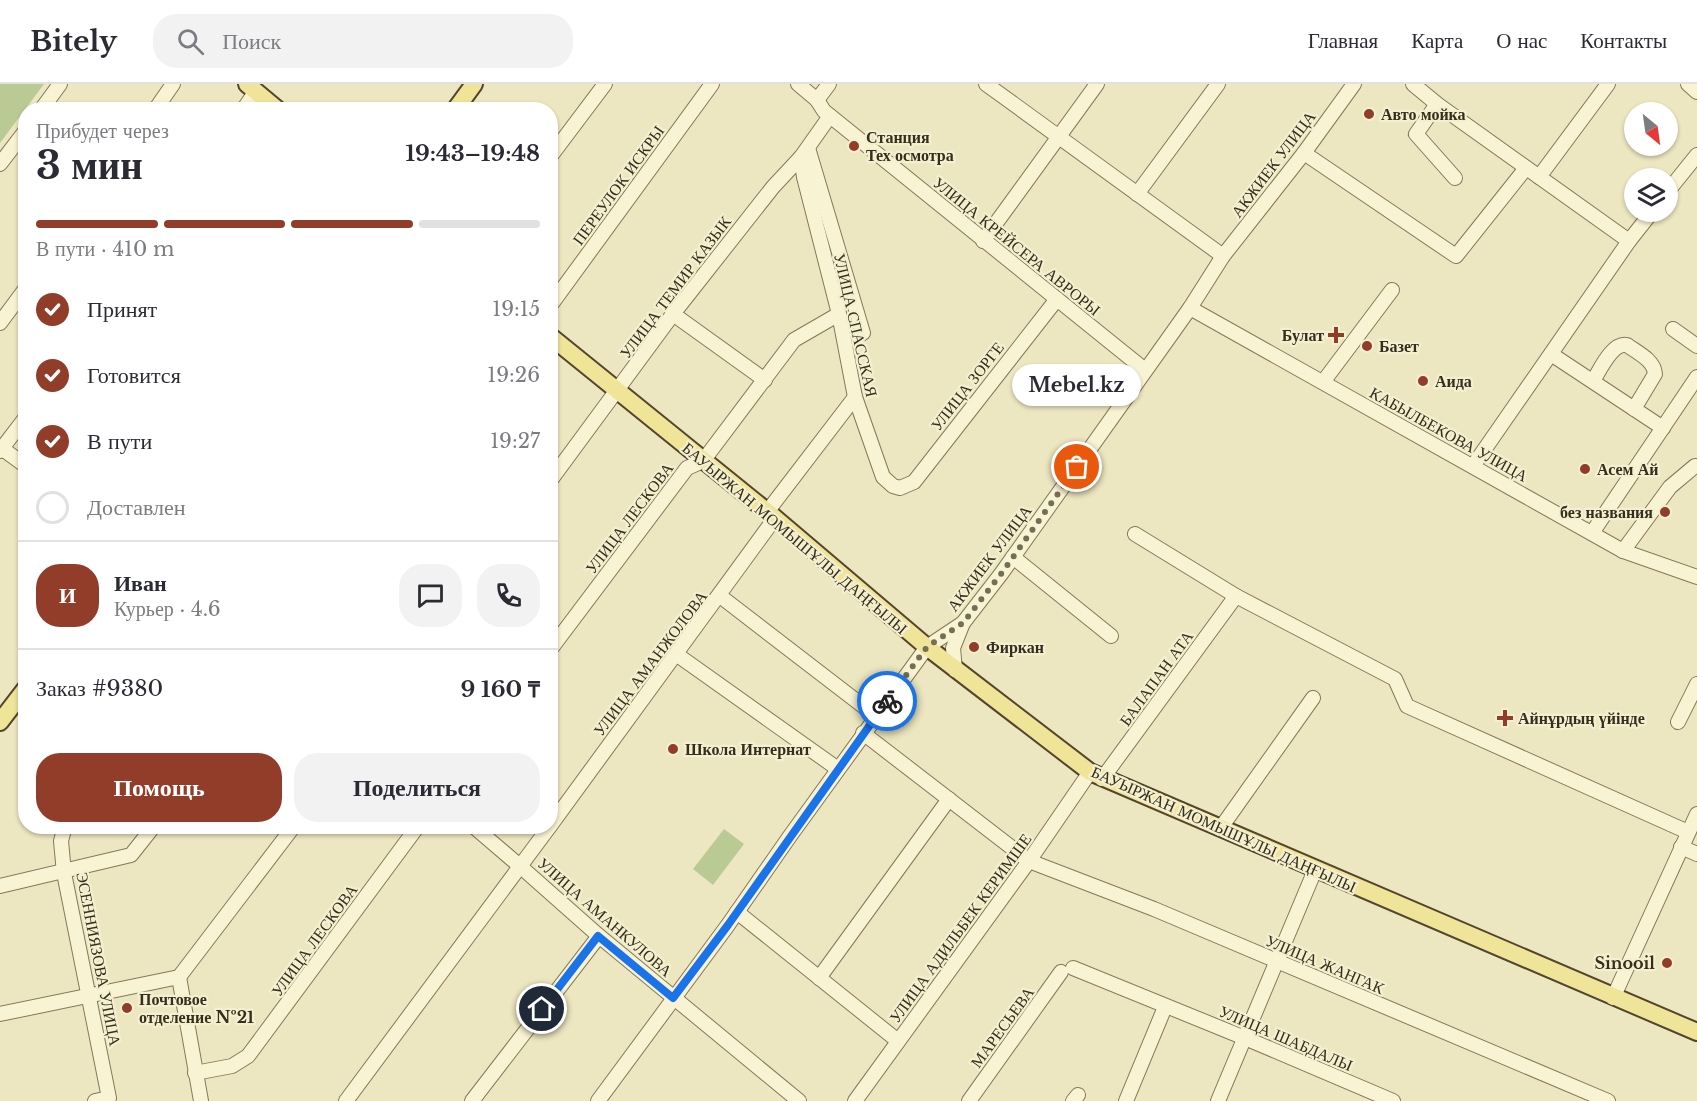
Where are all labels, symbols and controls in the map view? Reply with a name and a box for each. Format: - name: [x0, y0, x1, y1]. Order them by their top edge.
- search box: [153, 14, 573, 68]
- text: Bitely: [30, 24, 117, 59]
- icon: search: [174, 25, 207, 58]
- text: Поиск: [222, 28, 281, 55]
- text: Главная: [1308, 28, 1378, 54]
- text: Карта: [1411, 28, 1463, 54]
- text: О нас: [1496, 28, 1547, 54]
- text: Контакты: [1580, 28, 1667, 54]
- north arrow: [1624, 102, 1678, 156]
- map controls: [1624, 102, 1678, 222]
- place label: Авто мойка: [1381, 104, 1466, 124]
- street label: АКЖИЕК УЛИЦА: [1226, 106, 1320, 221]
- marker: Авто мойка: [1362, 107, 1376, 121]
- text: Прибудет через: [36, 119, 169, 143]
- street label: ПЕРЕУЛОК ИСКРЫ: [568, 121, 668, 249]
- place label: Станция Тех осмотра: [866, 127, 954, 165]
- marker: Станция Тех осмотра: [847, 139, 861, 153]
- text: 19:43–19:48: [405, 140, 540, 167]
- text: 3 мин: [36, 141, 143, 190]
- button: layers: [1624, 168, 1678, 222]
- street label: УЛИЦА КРЕЙСЕРА АВРОРЫ: [929, 172, 1105, 320]
- street label: УЛИЦА ТЕМИР КАЗЫК: [615, 212, 735, 362]
- text: В пути · 410 m: [36, 237, 175, 261]
- street label: УЛИЦА СПАССКАЯ: [830, 251, 882, 399]
- icon: check: [36, 293, 69, 326]
- text: Принят: [87, 296, 157, 323]
- text: 19:15: [492, 297, 540, 321]
- place label: Булат: [1282, 325, 1324, 345]
- marker: Булат: [1329, 328, 1343, 342]
- place label: Базет: [1379, 336, 1419, 356]
- street label: УЛИЦА ЗОРГЕ: [926, 338, 1008, 434]
- marker: Базет: [1360, 339, 1374, 353]
- icon: check: [36, 359, 69, 392]
- text: Готовится: [87, 362, 181, 389]
- text: 19:26: [487, 363, 540, 387]
- callout: Mebel.kz: [1012, 365, 1142, 407]
- place label: Аида: [1435, 371, 1472, 391]
- text: Mebel.kz: [1028, 373, 1125, 397]
- marker: Аида: [1416, 374, 1430, 388]
- street label: КАБЫЛБЕКОВА УЛИЦА: [1366, 382, 1532, 486]
- icon: check: [36, 425, 69, 458]
- text: В пути: [87, 428, 152, 455]
- text: 19:27: [490, 429, 540, 453]
- street label: БАУЫРЖАН МОМЫШҰЛЫ ДАҢҒЫЛЫ: [678, 438, 912, 638]
- pin: [1051, 441, 1102, 492]
- icon: bag: [1060, 450, 1093, 483]
- street label: УЛИЦА ЛЕСКОВА: [581, 458, 678, 578]
- place label: Асем Ай: [1597, 459, 1658, 479]
- marker: Асем Ай: [1578, 462, 1592, 476]
- text: Доставлен: [87, 494, 186, 521]
- street label: АКЖИЕК УЛИЦА: [942, 500, 1036, 615]
- place label: без названия: [1560, 502, 1653, 522]
- marker: без названия: [1658, 505, 1672, 519]
- button: chat: [399, 564, 462, 627]
- button: phone: [477, 564, 540, 627]
- text: Иван: [114, 570, 167, 597]
- text: И: [59, 582, 76, 609]
- street label: УЛИЦА АМАНЖОЛОВА: [589, 586, 711, 740]
- text: Курьер · 4.6: [114, 597, 221, 621]
- street label: БАЛАПАН АТА: [1115, 626, 1198, 730]
- place label: Фиркан: [986, 637, 1044, 657]
- marker: Фиркан: [967, 640, 981, 654]
- courier: [857, 671, 917, 731]
- text: Заказ #9380: [36, 675, 163, 702]
- text: 9 160 ₸: [460, 676, 540, 703]
- icon: bike: [871, 685, 904, 718]
- place label: Айнұрдың үйінде: [1518, 708, 1645, 728]
- marker: Айнұрдың үйінде: [1496, 709, 1514, 727]
- place label: Школа Интернат: [685, 739, 811, 759]
- marker: Школа Интернат: [666, 742, 680, 756]
- button: Помощь: [36, 753, 282, 822]
- button: Поделиться: [294, 753, 540, 822]
- street label: БАУЫРЖАН МОМЫШҰЛЫ ДАҢҒЫЛЫ: [1088, 761, 1360, 897]
- street label: УЛИЦА АДИЛЬБЕК КЕРИМШЕ: [885, 830, 1035, 1026]
- street label: УЛИЦА АМАНКУЛОВА: [534, 853, 677, 981]
- street label: ЭСЕННИЯЗОВА УЛИЦА: [72, 870, 126, 1048]
- street label: УЛИЦА ЛЕСКОВА: [267, 880, 362, 1000]
- street label: УЛИЦА ЖАНГАК: [1263, 930, 1388, 998]
- place label: Sinooil: [1594, 953, 1655, 973]
- marker: Sinooil: [1660, 956, 1674, 970]
- street label: МАРЕСЬЕВА: [966, 982, 1038, 1071]
- pin: [516, 983, 567, 1034]
- place label: Почтовое отделение №21: [139, 989, 254, 1027]
- icon: home: [525, 992, 558, 1025]
- marker: Почтовое отделение №21: [120, 1001, 134, 1015]
- street label: УЛИЦА ШАБДАЛЫ: [1216, 1001, 1356, 1075]

